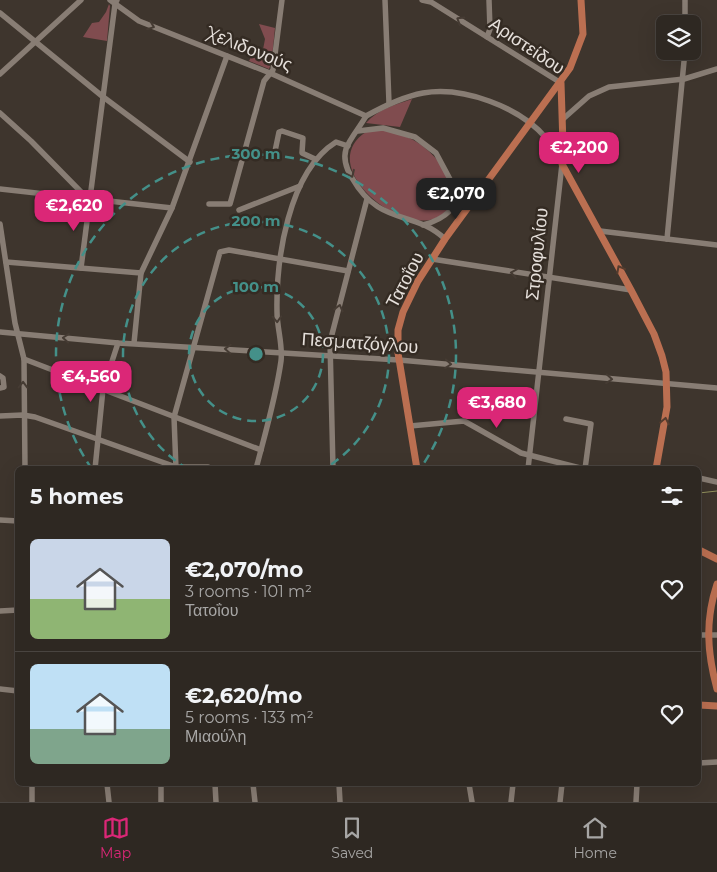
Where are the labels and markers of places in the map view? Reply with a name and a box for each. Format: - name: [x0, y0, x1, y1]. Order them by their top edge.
- pin: €2,200: [538, 132, 620, 174]
- pin: €2,070: [415, 178, 497, 220]
- pin: €2,620: [33, 190, 115, 232]
- centre of rings: [247, 345, 265, 363]
- pin: €4,560: [50, 360, 132, 403]
- pin: €3,680: [456, 386, 538, 429]

